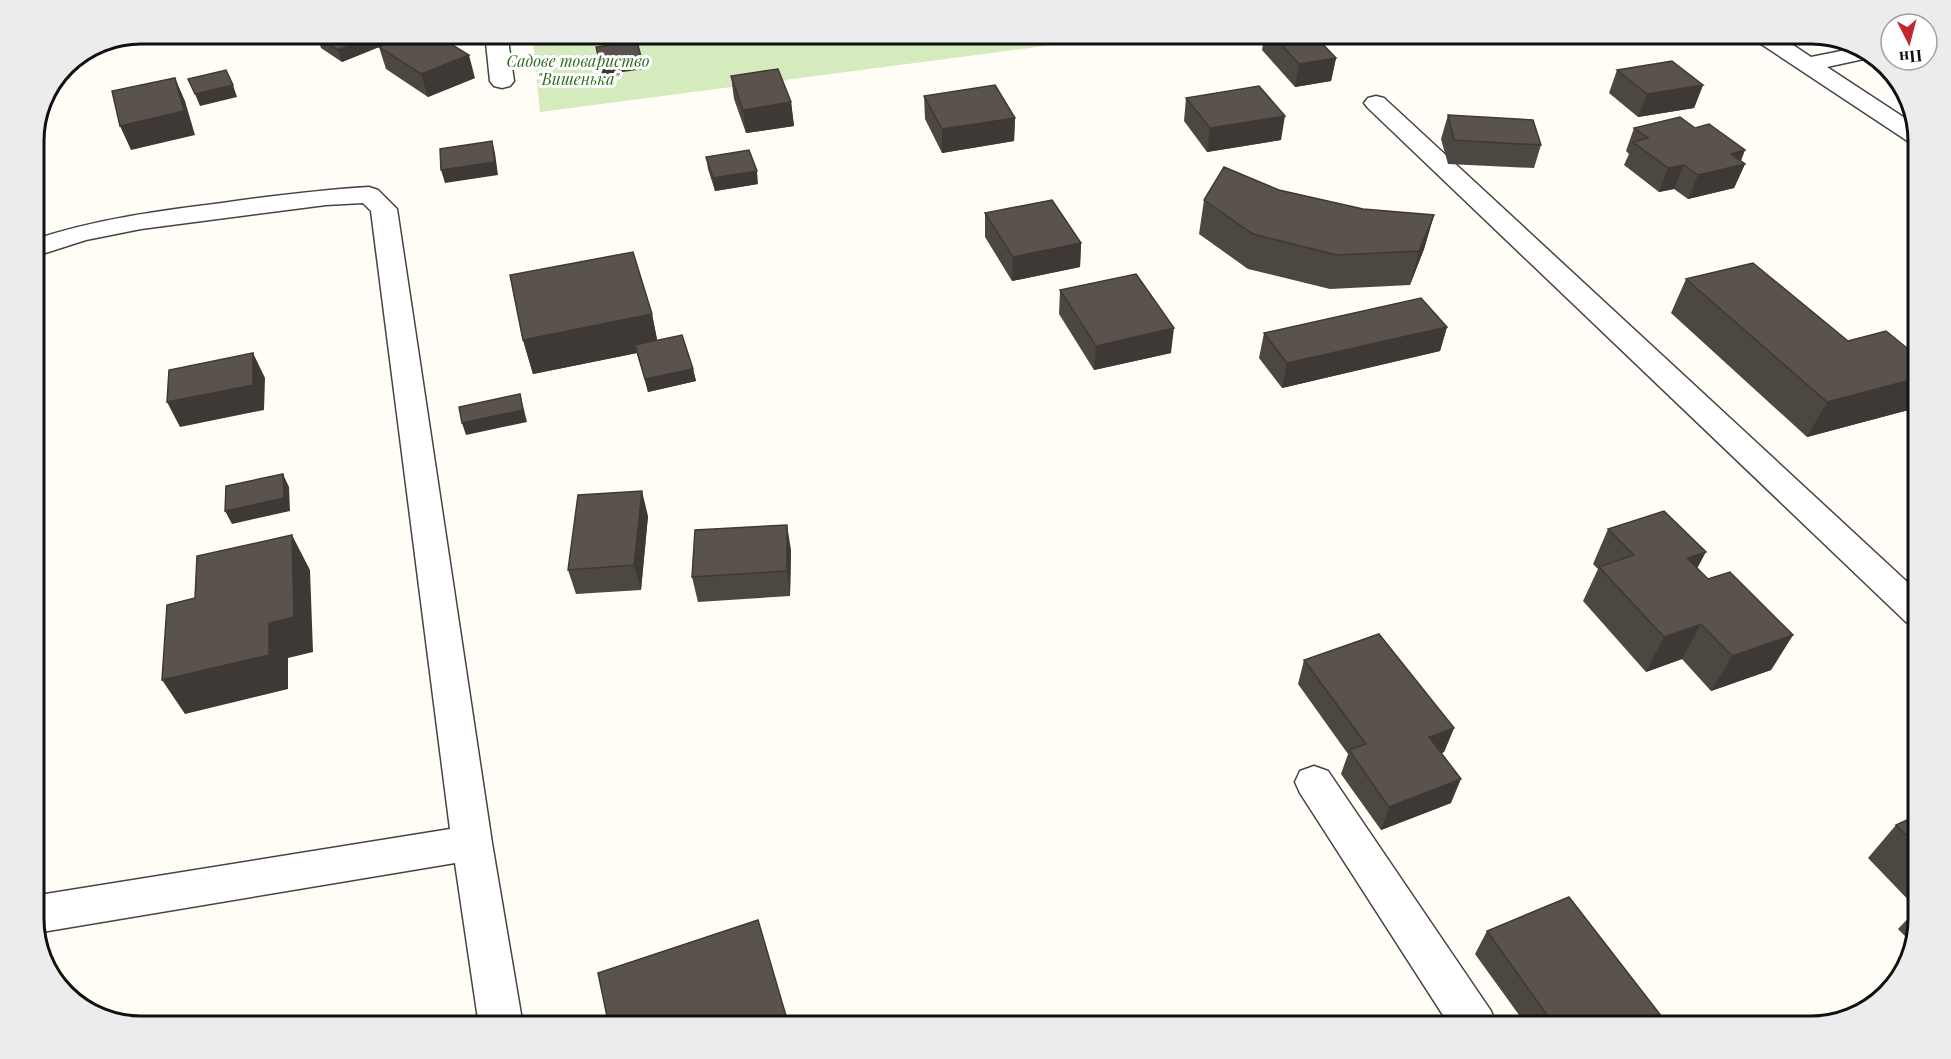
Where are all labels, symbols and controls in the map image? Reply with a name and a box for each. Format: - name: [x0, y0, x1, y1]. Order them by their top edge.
- north arrow: [1879, 12, 1939, 72]
- text: Пн: [1898, 46, 1923, 69]
- park label: Садове товариство "Вишенька": [506, 50, 650, 89]

